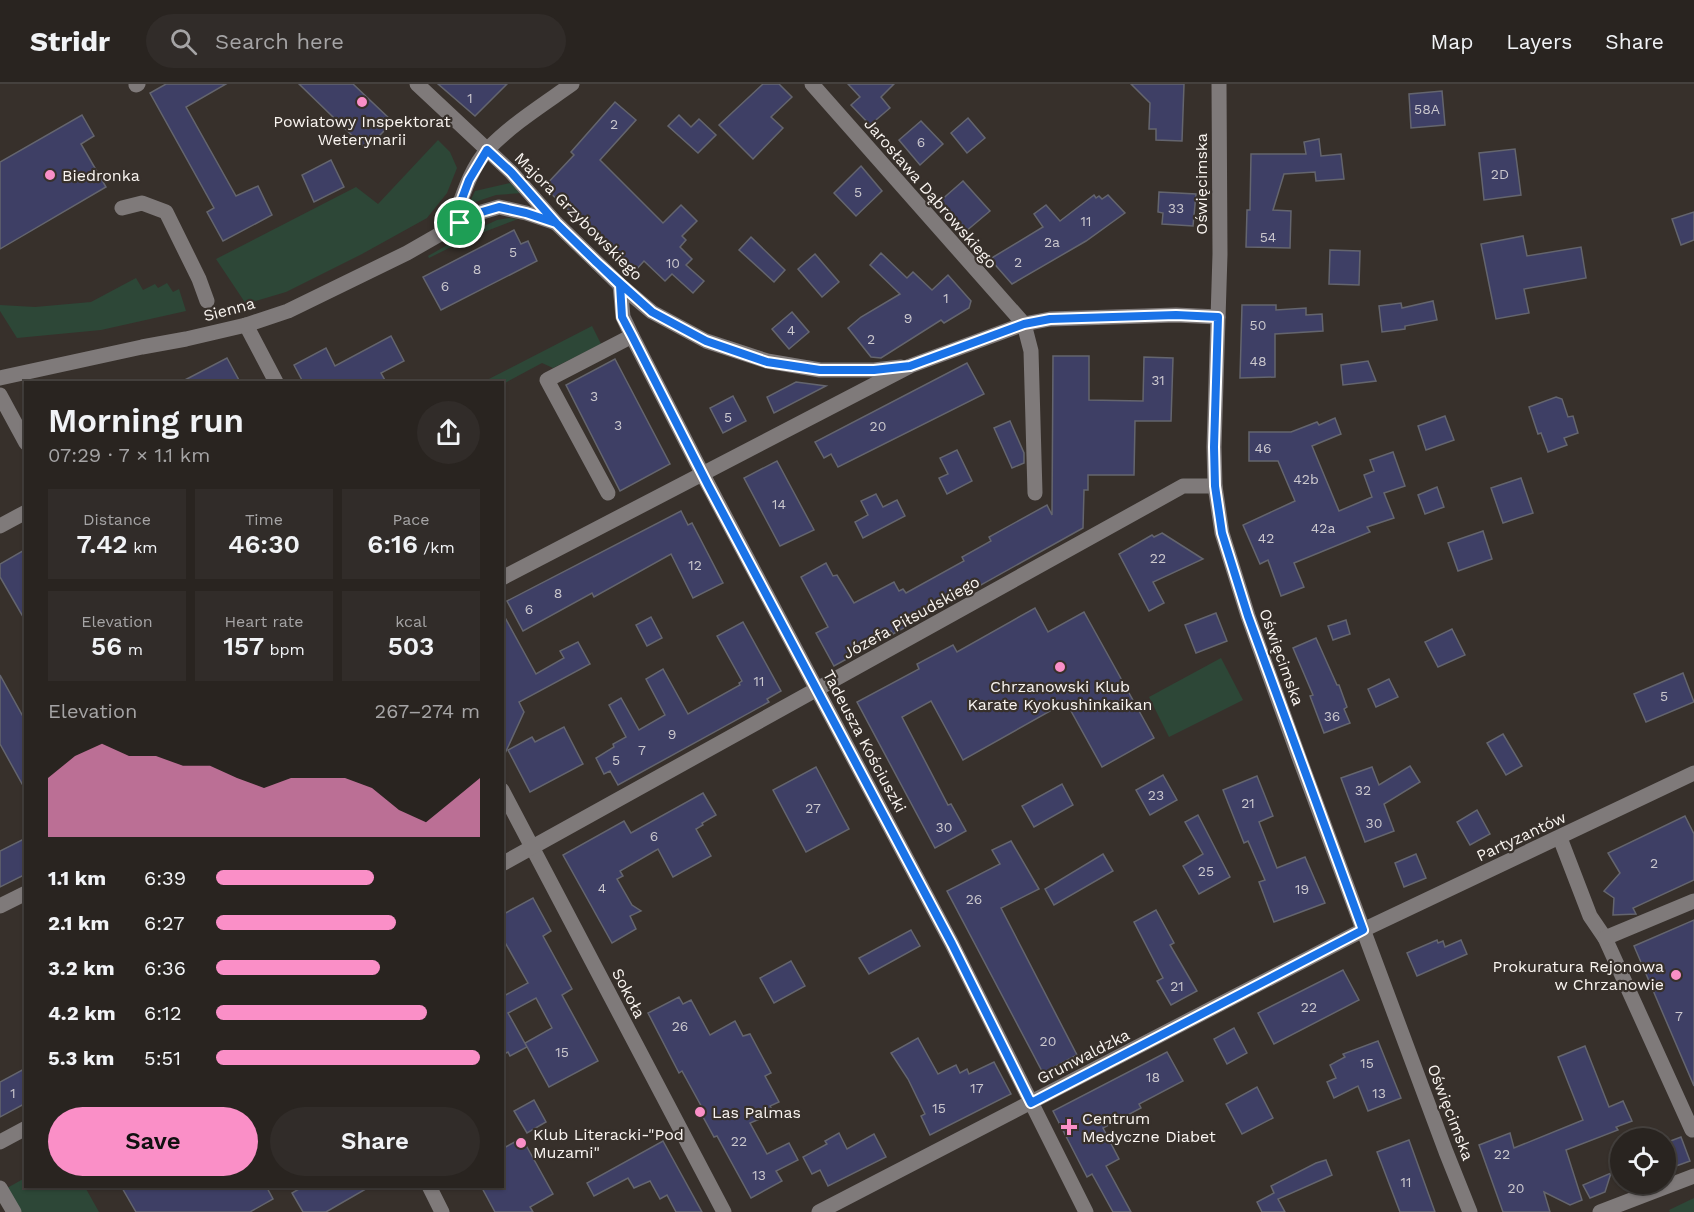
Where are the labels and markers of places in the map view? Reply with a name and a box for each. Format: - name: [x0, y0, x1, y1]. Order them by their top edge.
- marker: Powiatowy Inspektorat Weterynarii: [355, 95, 369, 109]
- place label: Powiatowy Inspektorat Weterynarii: [273, 112, 451, 149]
- place label: Biedronka: [62, 166, 140, 185]
- marker: Biedronka: [43, 168, 57, 182]
- pin: [434, 197, 485, 248]
- marker: Chrzanowski Klub Karate Kyokushinkaikan: [1053, 660, 1067, 674]
- place label: Chrzanowski Klub Karate Kyokushinkaikan: [968, 677, 1152, 714]
- place label: Prokuratura Rejonowa w Chrzanowie: [1492, 957, 1664, 994]
- marker: Prokuratura Rejonowa w Chrzanowie: [1669, 968, 1683, 982]
- place label: Las Palmas: [712, 1103, 801, 1122]
- marker: Las Palmas: [693, 1105, 707, 1119]
- place label: Centrum Medyczne Diabet: [1082, 1109, 1216, 1146]
- marker: Centrum Medyczne Diabet: [1060, 1118, 1078, 1136]
- place label: Klub Literacki-"Pod Muzami": [533, 1125, 684, 1162]
- marker: Klub Literacki-"Pod Muzami": [514, 1136, 528, 1150]

